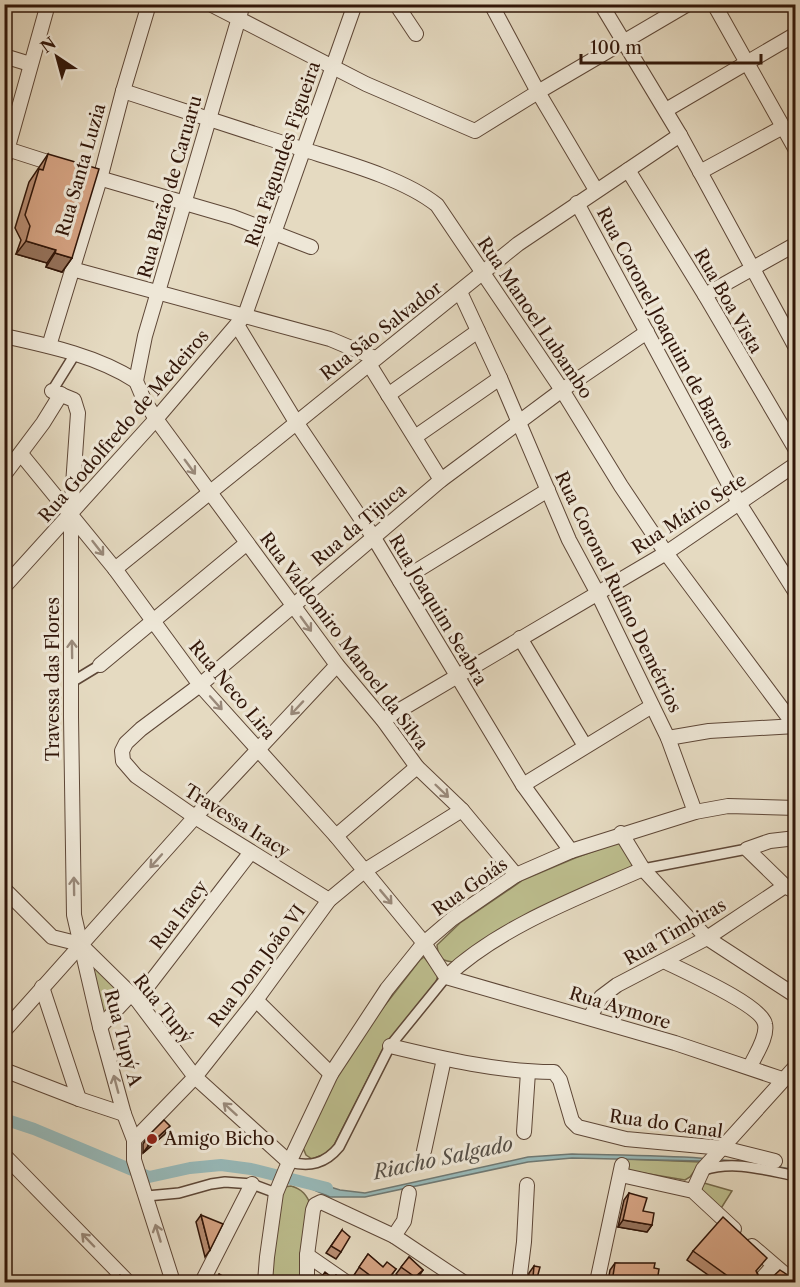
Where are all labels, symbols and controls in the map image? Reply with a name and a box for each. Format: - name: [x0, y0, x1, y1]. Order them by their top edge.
- north arrow: [27, 27, 87, 87]
- scale bar: [581, 27, 761, 65]
- text: N: [37, 33, 60, 57]
- text: 100 m: [590, 37, 642, 59]
- street label: Rua Fagundes Figueira: [241, 58, 325, 250]
- street label: Rua Barão de Caruaru: [133, 93, 207, 281]
- street label: Rua Santa Luzia: [51, 100, 111, 239]
- street label: Rua Coronel Joaquim de Barros: [592, 203, 738, 453]
- street label: Rua Manoel Lubambo: [473, 233, 597, 403]
- street label: Rua Boa Vista: [689, 245, 767, 358]
- street label: Rua São Salvador: [316, 277, 446, 385]
- street label: Rua Godolfredo de Medeiros: [34, 325, 214, 527]
- one-way arrow: [184, 458, 197, 474]
- street label: Rua Coronel Rufino Demétrios: [550, 468, 686, 716]
- street label: Rua Mário Sete: [628, 469, 750, 559]
- street label: Rua da Tijuca: [307, 479, 411, 571]
- street label: Rua Valdomiro Manoel da Silva: [255, 528, 433, 754]
- street label: Rua Joaquim Seabra: [384, 531, 492, 690]
- one-way arrow: [91, 540, 104, 556]
- street label: Travessa das Flores: [42, 597, 64, 761]
- one-way arrow: [300, 615, 313, 631]
- street label: Rua Neco Lira: [184, 636, 280, 744]
- one-way arrow: [66, 640, 78, 660]
- one-way arrow: [209, 695, 223, 710]
- one-way arrow: [290, 700, 304, 715]
- street label: Travessa Iracy: [180, 780, 295, 863]
- one-way arrow: [435, 784, 450, 798]
- one-way arrow: [149, 853, 163, 868]
- street label: Rua Goiás: [428, 853, 512, 921]
- street label: Rua Iracy: [146, 875, 213, 954]
- one-way arrow: [68, 877, 80, 897]
- one-way arrow: [379, 889, 392, 905]
- street label: Rua Timbiras: [620, 894, 730, 970]
- street label: Rua Dom João VI: [204, 901, 310, 1031]
- street label: Rua Tupý: [128, 970, 198, 1049]
- street label: Rua Aymore: [567, 982, 673, 1034]
- street label: Rua Tupý A: [100, 987, 147, 1089]
- one-way arrow: [110, 1075, 121, 1094]
- one-way arrow: [223, 1102, 238, 1116]
- street label: Rua do Canal: [608, 1105, 724, 1143]
- place label: Amigo Bicho: [163, 1128, 275, 1150]
- water label: Riacho Salgado: [369, 1131, 515, 1185]
- marker: Amigo Bicho: [145, 1132, 159, 1146]
- one-way arrow: [152, 1224, 163, 1243]
- one-way arrow: [80, 1233, 95, 1248]

